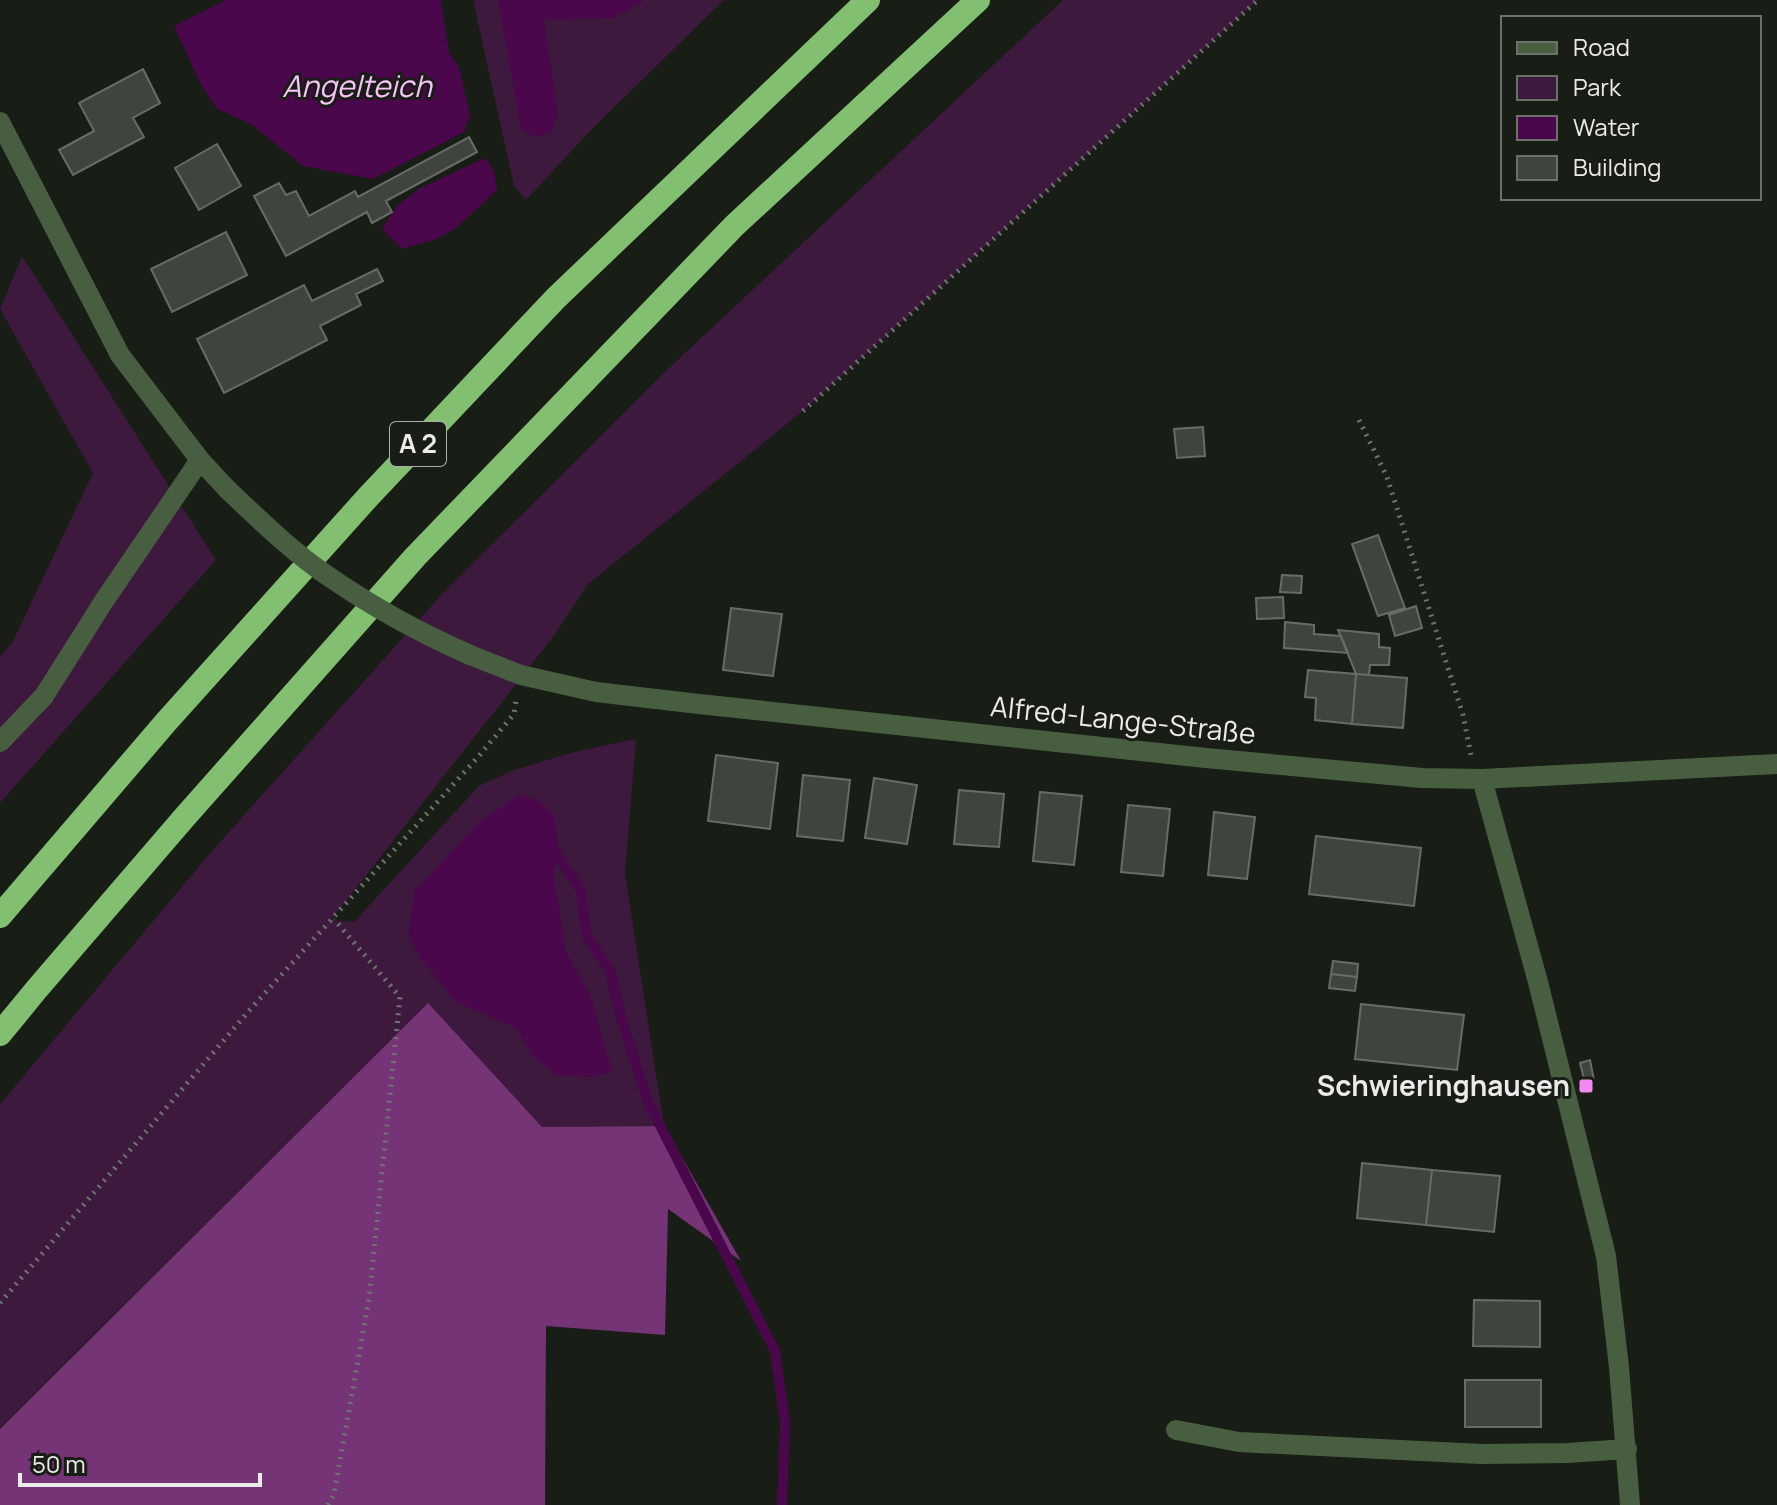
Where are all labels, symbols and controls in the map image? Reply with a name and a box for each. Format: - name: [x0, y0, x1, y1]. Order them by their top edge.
- legend: [1501, 16, 1761, 200]
- text: Road: [1573, 30, 1630, 63]
- water label: Angelteich: [282, 65, 433, 106]
- text: Park: [1573, 70, 1622, 103]
- text: Water: [1573, 110, 1640, 143]
- text: Building: [1573, 150, 1661, 183]
- road number: A 2: [390, 422, 446, 466]
- street label: Alfred-Lange-Straße: [989, 686, 1258, 752]
- place label: Schwieringhausen: [1317, 1066, 1570, 1104]
- marker: Schwieringhausen: [1577, 1077, 1595, 1095]
- scale bar: [20, 1437, 260, 1487]
- text: 50 m: [32, 1447, 86, 1480]

